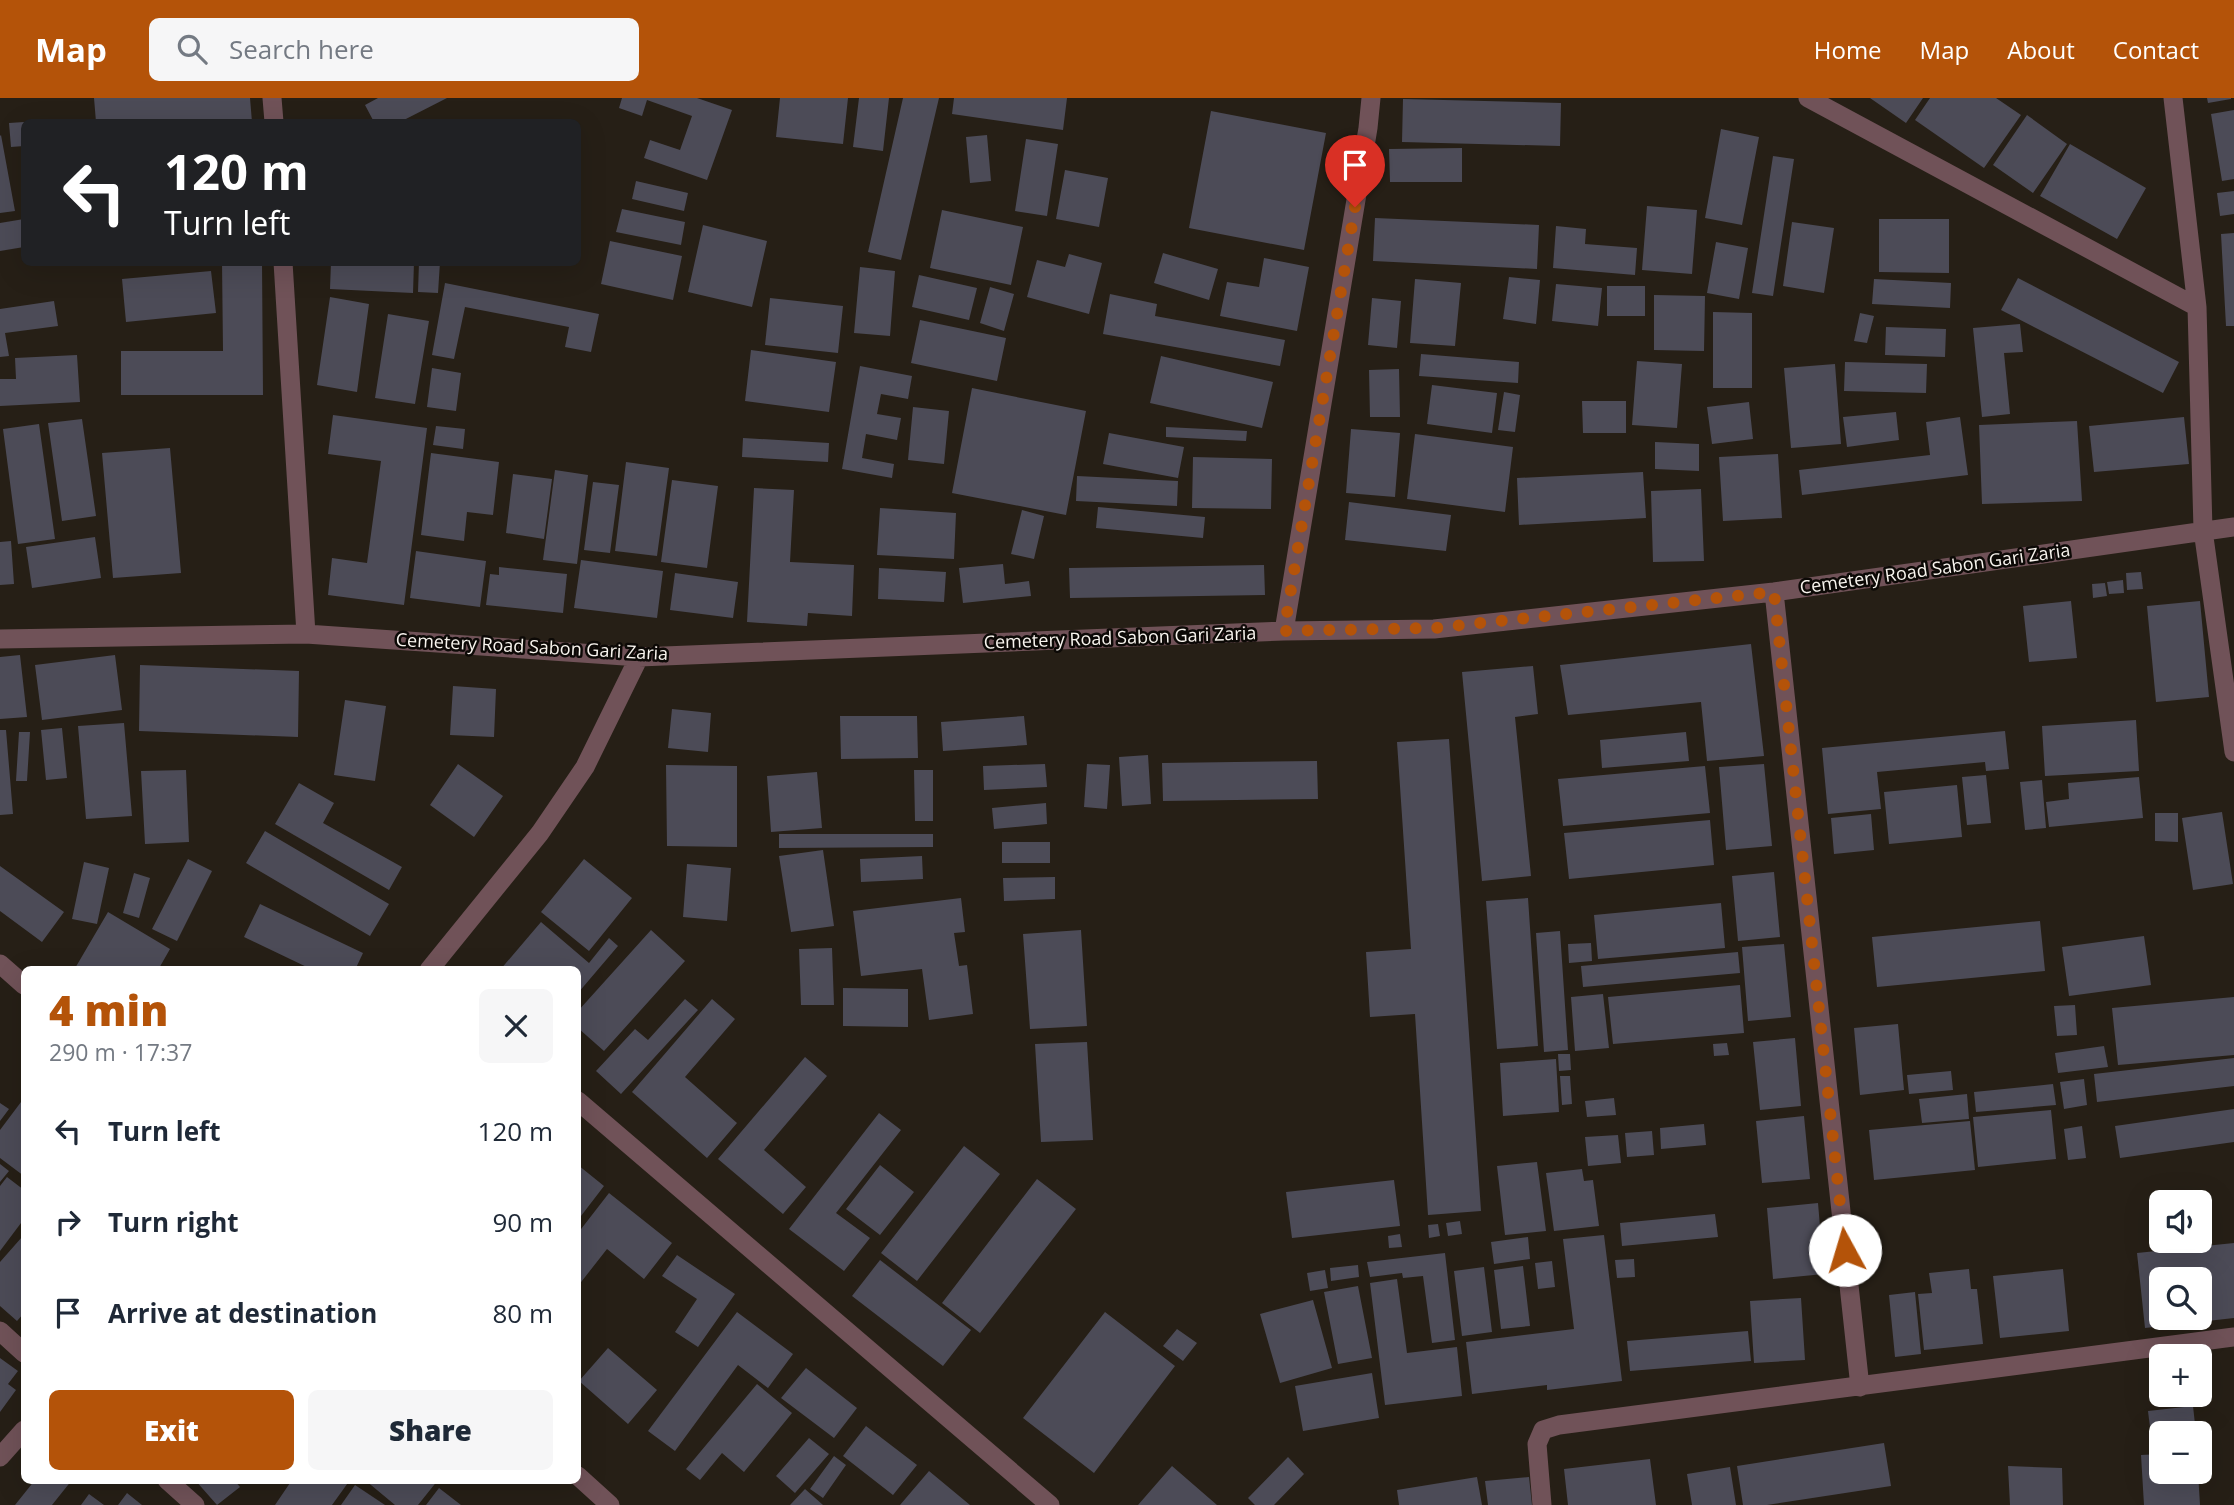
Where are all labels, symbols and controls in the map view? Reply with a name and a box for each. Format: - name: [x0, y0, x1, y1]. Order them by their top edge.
- search box: [149, 18, 639, 81]
- text: Map: [35, 27, 107, 72]
- icon: search: [173, 30, 211, 68]
- text: Search here: [229, 31, 374, 67]
- text: Home: [1814, 33, 1882, 66]
- text: Map: [1920, 33, 1969, 66]
- text: About: [2007, 33, 2075, 66]
- text: Contact: [2113, 33, 2199, 66]
- pin: [1325, 135, 1385, 207]
- text: 120 m: [164, 138, 309, 204]
- icon: arrive: [1336, 146, 1374, 184]
- icon: left: [49, 147, 140, 238]
- text: Turn left: [164, 201, 290, 244]
- street label: Cemetery Road Sabon Gari Zaria: [1798, 537, 2072, 599]
- street label: Cemetery Road Sabon Gari Zaria: [983, 620, 1257, 654]
- street label: Cemetery Road Sabon Gari Zaria: [395, 627, 669, 665]
- text: 4 min: [49, 981, 168, 1038]
- button: close: [479, 989, 553, 1063]
- text: 290 m · 17:37: [49, 1036, 192, 1068]
- icon: left: [49, 1112, 87, 1150]
- text: Turn left: [108, 1113, 220, 1149]
- text: 120 m: [478, 1113, 553, 1149]
- map controls: [2149, 1190, 2212, 1484]
- button: sound: [2149, 1190, 2212, 1253]
- icon: right: [49, 1203, 87, 1241]
- text: Turn right: [108, 1204, 239, 1240]
- text: 90 m: [492, 1204, 553, 1240]
- position arrow: [1808, 1213, 1882, 1287]
- button: search: [2149, 1267, 2212, 1330]
- icon: arrive: [49, 1294, 87, 1332]
- text: Arrive at destination: [108, 1295, 377, 1331]
- text: 80 m: [492, 1295, 553, 1331]
- button: +: [2149, 1344, 2212, 1407]
- button: Exit: [49, 1390, 294, 1470]
- button: Share: [308, 1390, 553, 1470]
- button: −: [2149, 1421, 2212, 1484]

